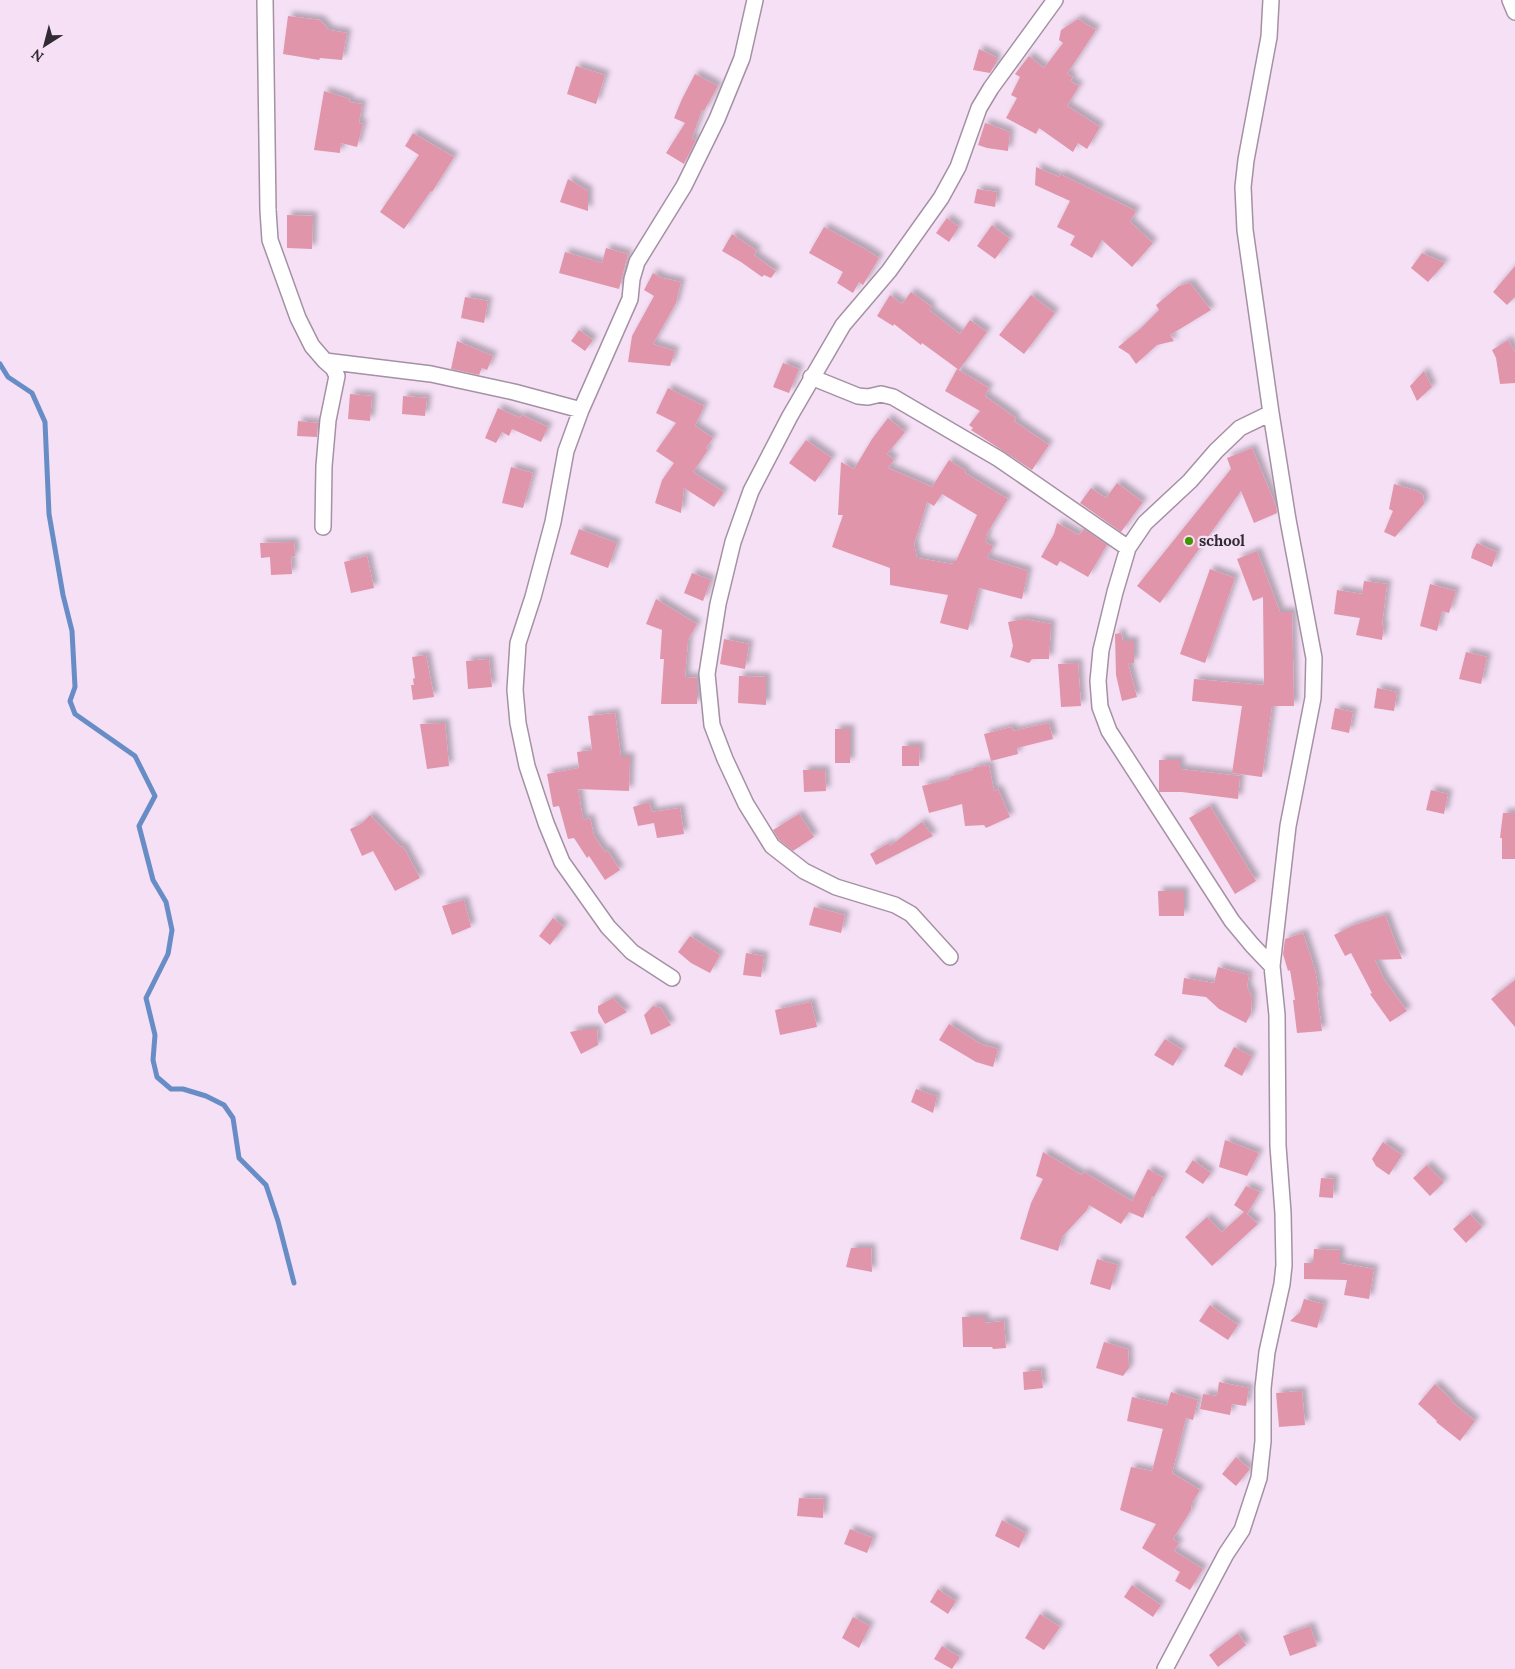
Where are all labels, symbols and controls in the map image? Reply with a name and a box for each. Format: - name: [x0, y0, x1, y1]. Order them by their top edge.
- north arrow: [20, 20, 70, 70]
- text: N: [28, 45, 47, 66]
- place label: school: [1199, 531, 1245, 550]
- marker: school: [1183, 535, 1195, 547]

